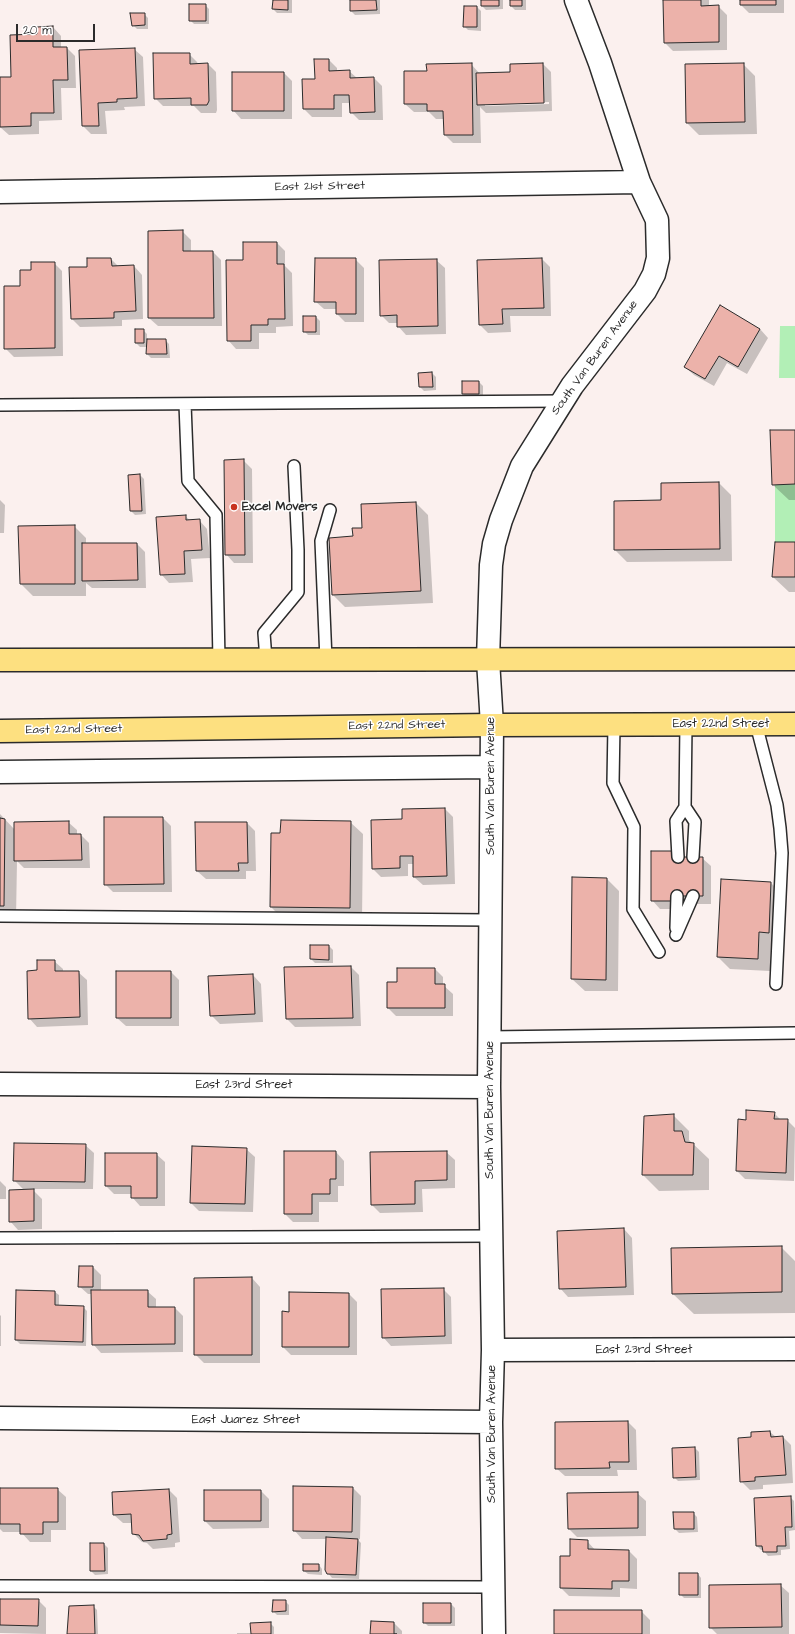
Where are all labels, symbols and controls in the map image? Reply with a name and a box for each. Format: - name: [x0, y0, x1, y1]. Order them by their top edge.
- scale bar: [18, 16, 97, 42]
- text: 20 m: [23, 22, 52, 39]
- street label: East 21st Street: [275, 179, 365, 195]
- street label: South Van Buren Avenue: [549, 298, 641, 418]
- place label: Excel Movers: [242, 500, 318, 514]
- marker: Excel Movers: [229, 502, 239, 512]
- street label: South Van Buren Avenue: [484, 717, 498, 855]
- street label: East 22nd Street: [673, 717, 769, 731]
- street label: East 22nd Street: [349, 718, 445, 734]
- street label: East 22nd Street: [26, 722, 122, 738]
- street label: South Van Buren Avenue: [483, 1041, 497, 1179]
- street label: East 23rd Street: [196, 1078, 292, 1092]
- street label: East 23rd Street: [596, 1343, 692, 1357]
- street label: South Van Buren Avenue: [485, 1365, 499, 1503]
- street label: East Juarez Street: [192, 1413, 300, 1427]

